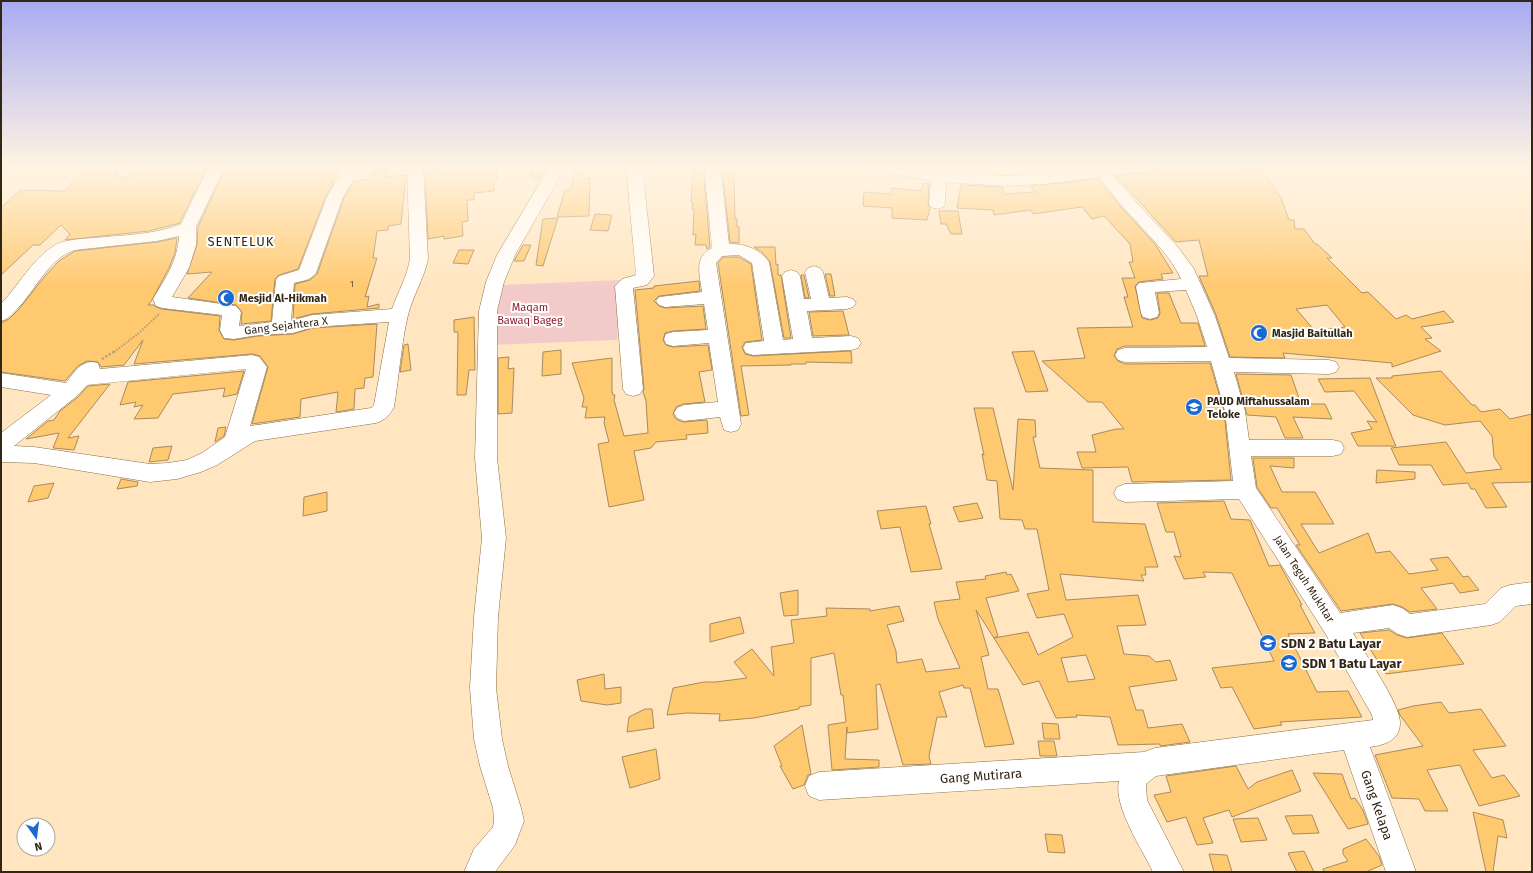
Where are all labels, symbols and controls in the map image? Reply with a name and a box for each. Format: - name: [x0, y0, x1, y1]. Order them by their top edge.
- district label: SENTELUK: [207, 234, 275, 249]
- house number: 1: [350, 279, 354, 289]
- mosque icon: Mesjid Al-Hikmah: [216, 288, 236, 308]
- place label: Mesjid Al-Hikmah: [239, 292, 327, 305]
- park label: Maqam Bawaq Bageg: [497, 301, 563, 327]
- street label: Gang Sejahtera X: [244, 314, 329, 338]
- mosque icon: Masjid Baitullah: [1249, 323, 1269, 343]
- place label: Masjid Baitullah: [1272, 327, 1353, 340]
- place label: PAUD Miftahussalam Teloke: [1207, 395, 1310, 421]
- school or university icon: PAUD Miftahussalam Teloke: [1184, 397, 1204, 417]
- street label: Jalan Teguh Mukhtar: [1271, 533, 1337, 626]
- school or university icon: SDN 2 Batu Layar: [1258, 633, 1278, 653]
- place label: SDN 2 Batu Layar: [1281, 636, 1382, 651]
- school or university icon: SDN 1 Batu Layar: [1279, 653, 1299, 673]
- place label: SDN 1 Batu Layar: [1302, 656, 1402, 671]
- street label: Gang Mutirara: [939, 766, 1023, 786]
- street label: Gang Kelapa: [1358, 768, 1396, 842]
- north arrow: [16, 817, 56, 857]
- text: N: [33, 839, 43, 853]

